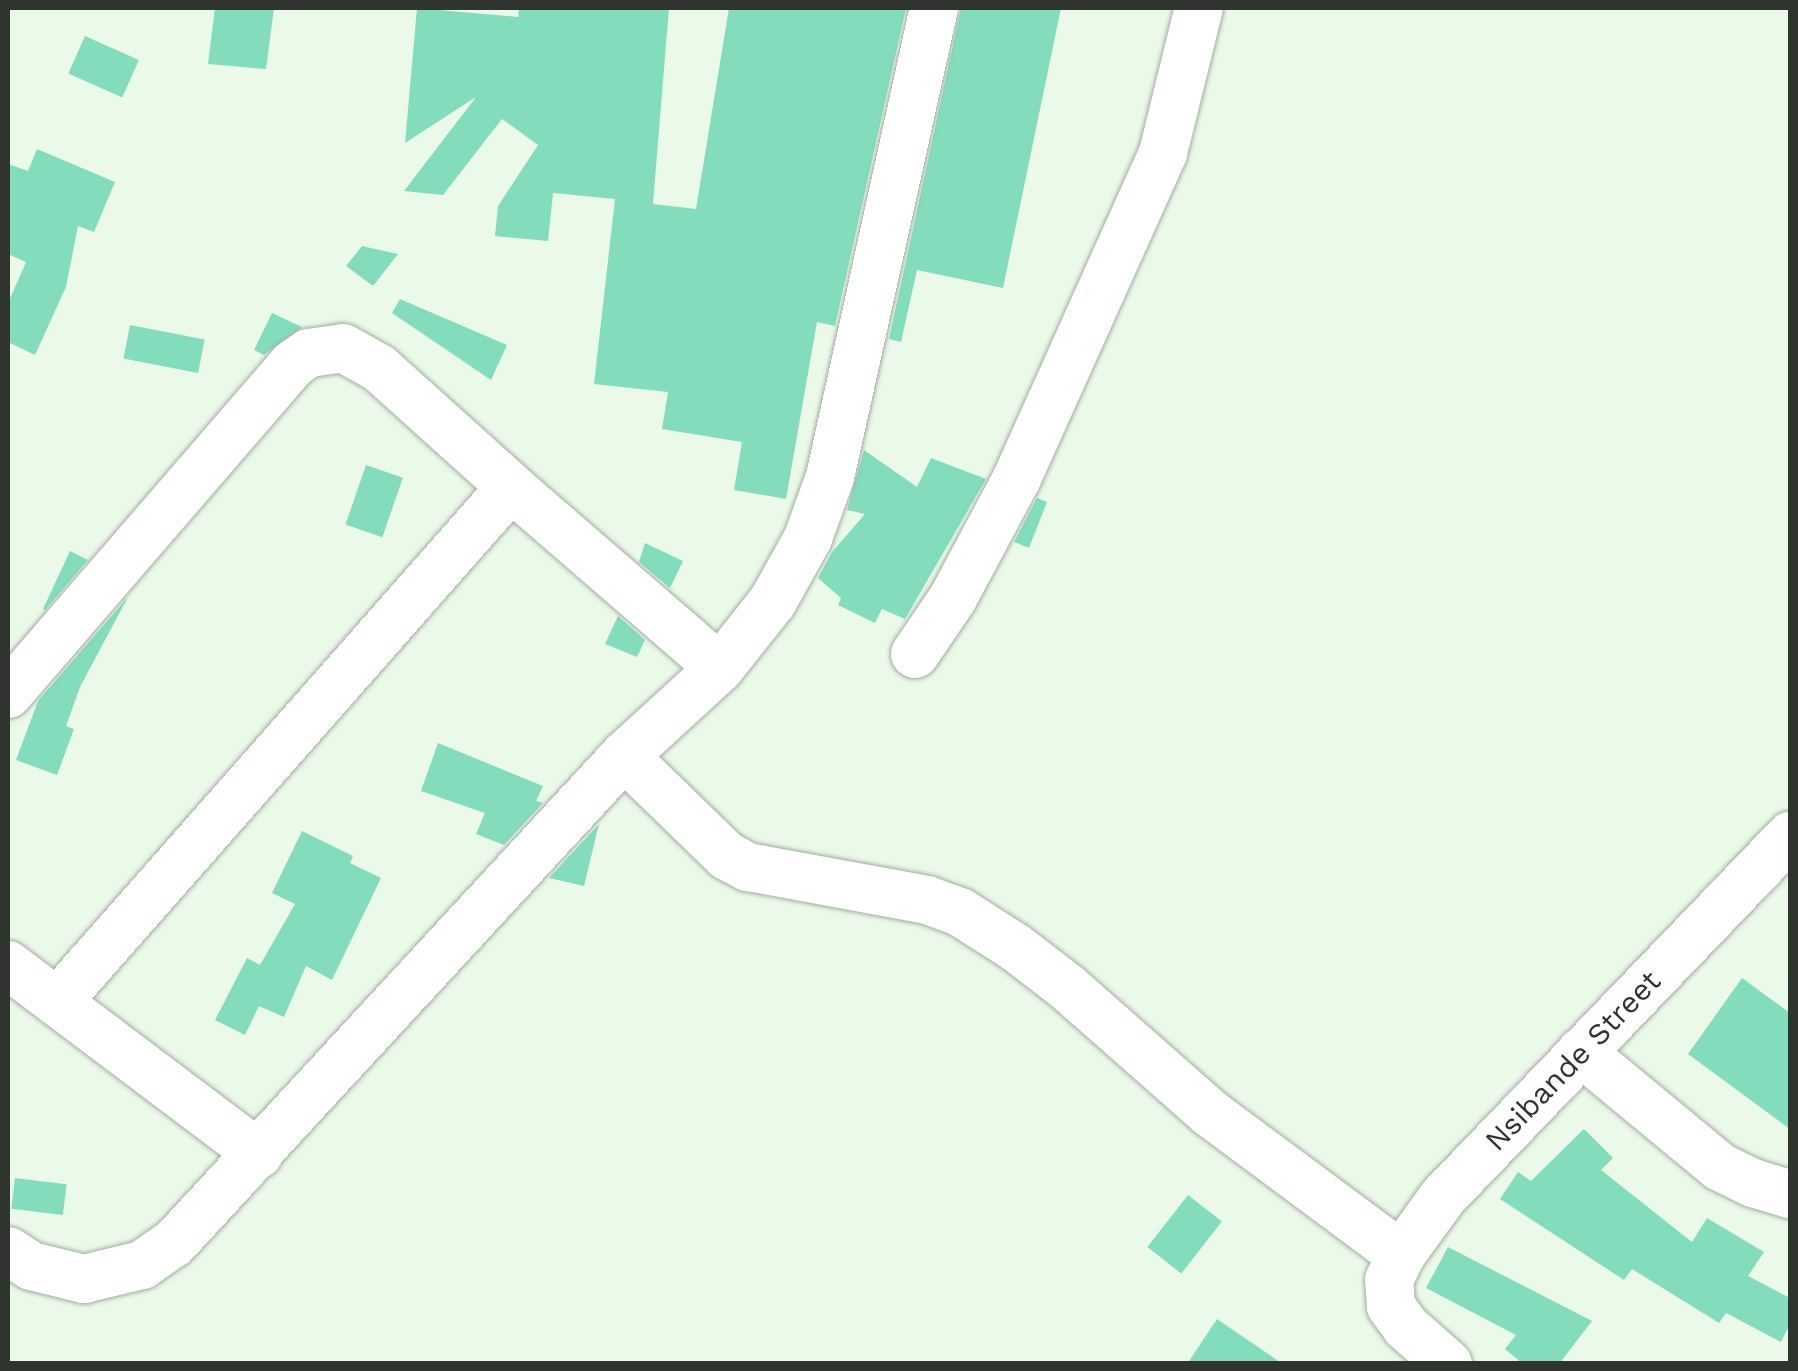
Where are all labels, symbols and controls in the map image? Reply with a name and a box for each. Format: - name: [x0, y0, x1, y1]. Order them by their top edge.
- street label: Nsibande Street: [1478, 963, 1668, 1159]

